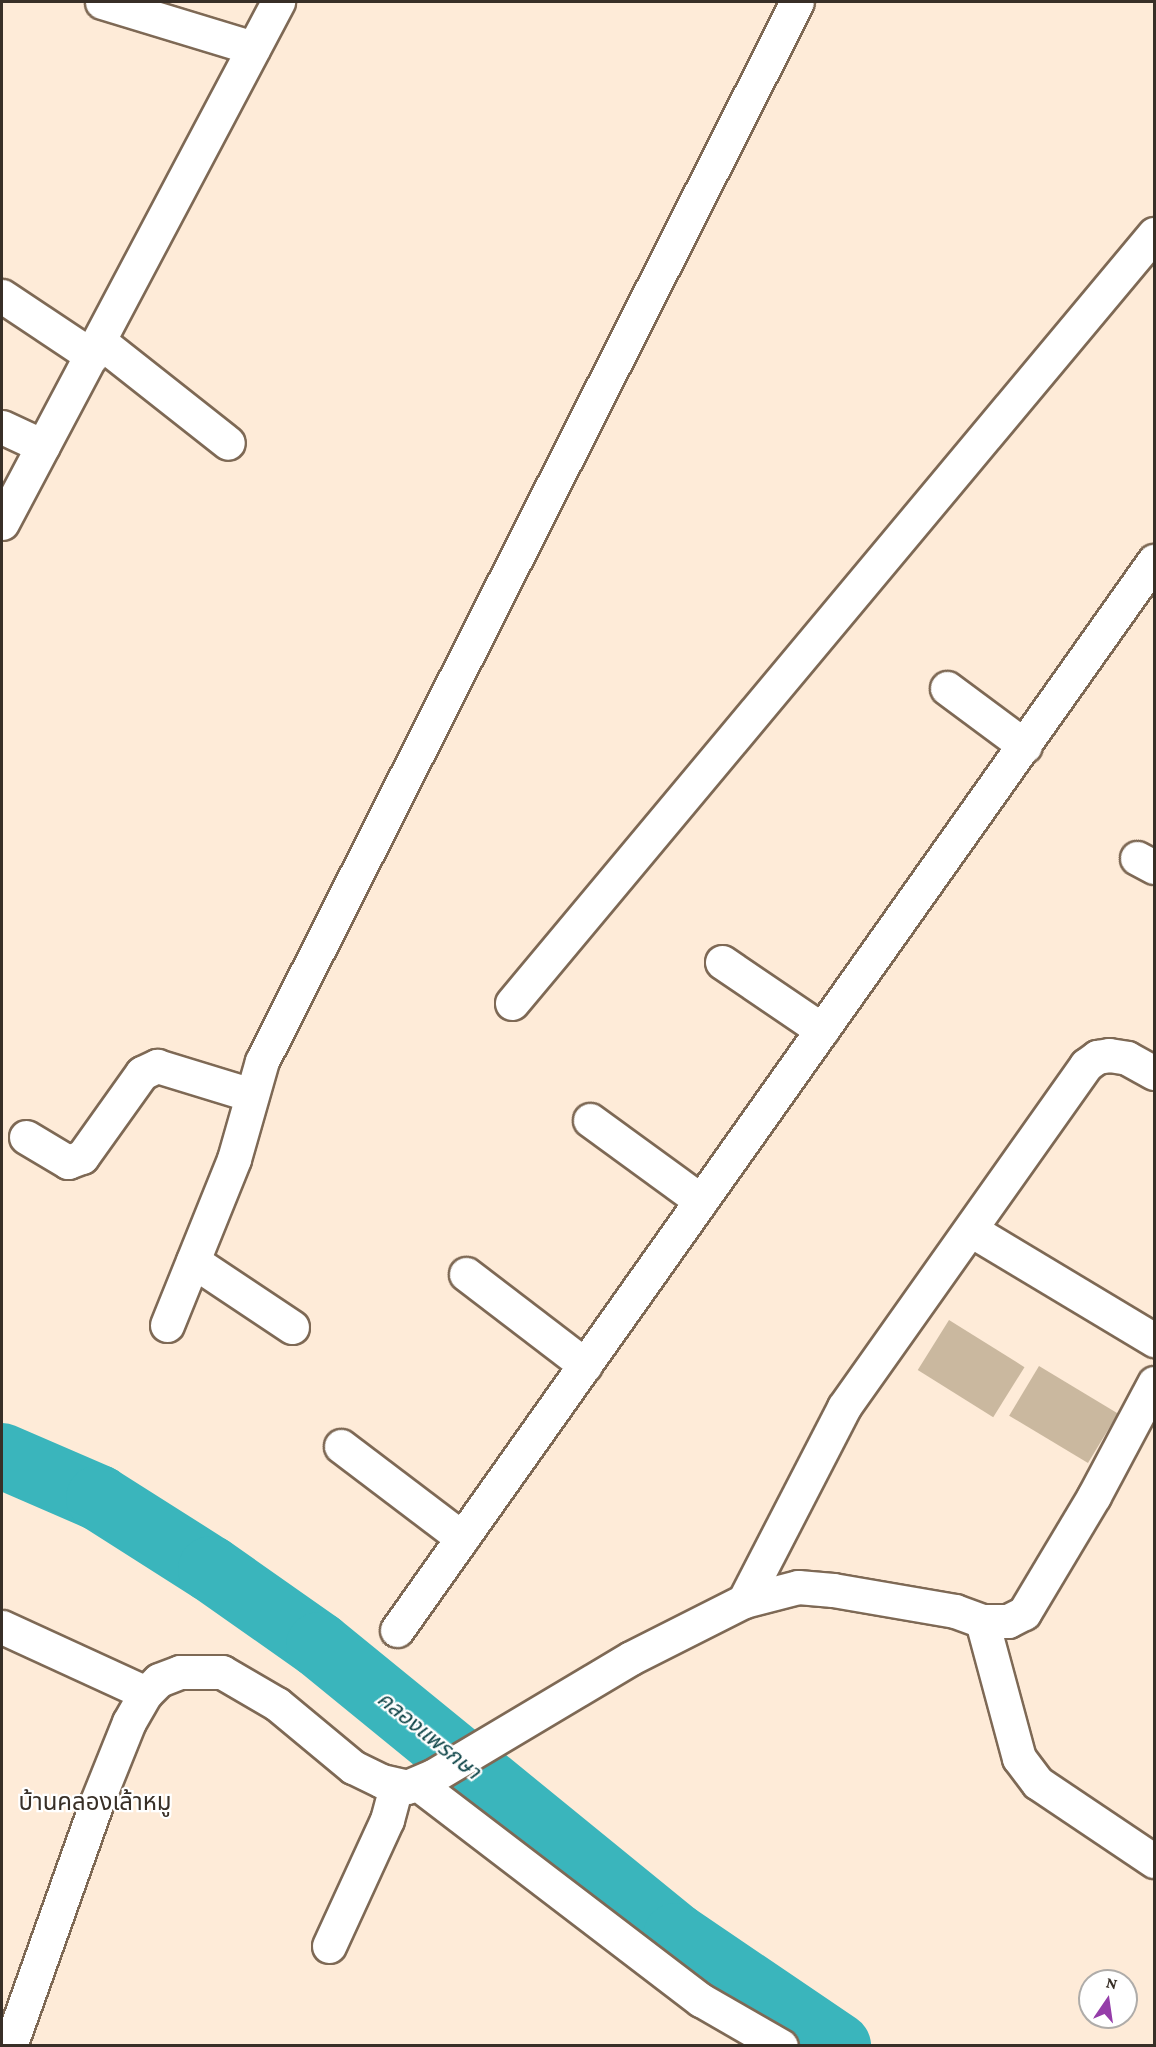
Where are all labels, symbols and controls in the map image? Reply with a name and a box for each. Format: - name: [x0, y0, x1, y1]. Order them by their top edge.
- water label: คลองแพรกษา: [372, 1685, 486, 1785]
- district label: บ้านคลองเล้าหมู: [18, 1788, 172, 1816]
- north arrow: [1078, 1969, 1138, 2029]
- text: N: [1104, 1973, 1119, 1992]

